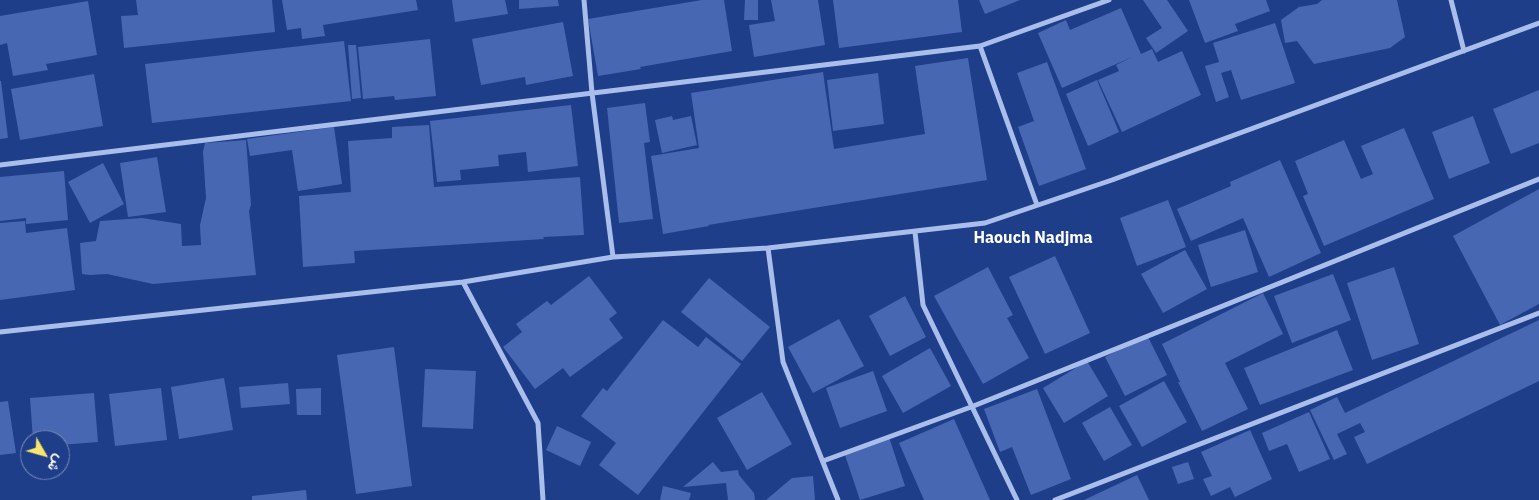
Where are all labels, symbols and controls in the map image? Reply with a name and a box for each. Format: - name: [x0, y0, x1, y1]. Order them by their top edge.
- district label: Haouch Nadjma: [973, 228, 1093, 248]
- north arrow: [20, 430, 70, 480]
- text: ش: [44, 451, 68, 476]

